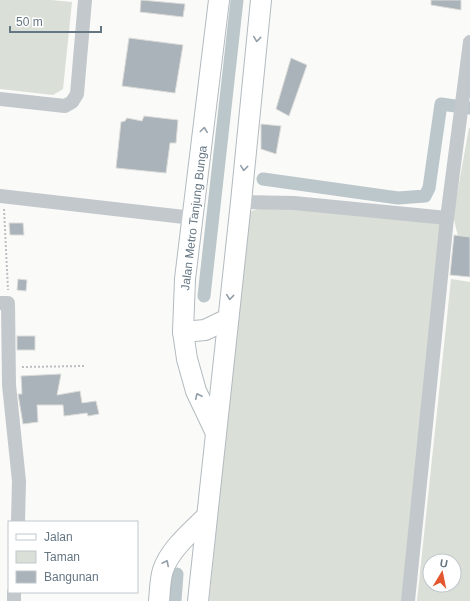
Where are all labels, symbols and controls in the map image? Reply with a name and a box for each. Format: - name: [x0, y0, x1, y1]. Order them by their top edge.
- scale bar: [10, 8, 101, 34]
- text: 50 m: [16, 15, 43, 29]
- one-way arrow: [252, 36, 261, 42]
- one-way arrow: [199, 126, 208, 133]
- street label: Jalan Metro Tanjung Bunga: [178, 144, 210, 291]
- one-way arrow: [240, 165, 249, 171]
- one-way arrow: [226, 294, 235, 300]
- one-way arrow: [195, 393, 203, 401]
- legend: [8, 521, 138, 593]
- text: Jalan: [44, 530, 73, 544]
- text: Taman: [44, 550, 80, 564]
- north arrow: [422, 553, 462, 593]
- text: U: [439, 557, 449, 570]
- one-way arrow: [161, 560, 169, 567]
- text: Bangunan: [44, 570, 99, 584]

